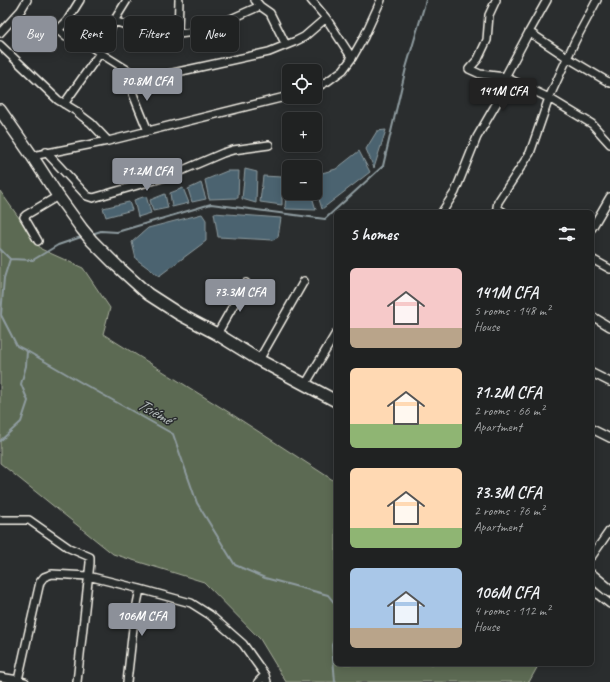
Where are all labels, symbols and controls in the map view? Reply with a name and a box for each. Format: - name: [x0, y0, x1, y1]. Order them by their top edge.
- chip: Buy: [12, 16, 57, 52]
- chip: Rent: [65, 16, 116, 52]
- chip: Filters: [124, 16, 183, 52]
- chip: New: [191, 16, 239, 52]
- map controls: [282, 64, 322, 200]
- button: locate: [282, 64, 322, 104]
- pin: 70.8M CFA: [101, 68, 193, 102]
- text: 70.8M CFA: [121, 73, 173, 89]
- pin: 141M CFA: [462, 78, 544, 112]
- text: 141M CFA: [479, 83, 527, 99]
- button: +: [282, 112, 322, 152]
- pin: 71.2M CFA: [101, 158, 193, 192]
- button: −: [282, 160, 322, 200]
- text: 71.2M CFA: [121, 163, 173, 179]
- icon: filters: [556, 223, 578, 245]
- text: 5 homes: [350, 224, 398, 245]
- pin: 73.3M CFA: [194, 279, 286, 313]
- text: 141M CFA: [474, 282, 538, 303]
- text: 73.3M CFA: [214, 284, 266, 300]
- icon: home: [382, 284, 430, 332]
- text: 5 rooms · 148 m²: [474, 303, 550, 319]
- text: House: [474, 319, 499, 335]
- text: 71.2M CFA: [474, 382, 541, 403]
- icon: home: [382, 384, 430, 432]
- water label: Tsiémé: [134, 394, 180, 432]
- text: 2 rooms · 66 m²: [474, 403, 544, 419]
- text: Apartment: [474, 419, 522, 435]
- text: 73.3M CFA: [474, 482, 541, 503]
- icon: home: [382, 484, 430, 532]
- text: 2 rooms · 76 m²: [474, 503, 544, 519]
- text: Apartment: [474, 519, 522, 535]
- text: 106M CFA: [474, 582, 538, 603]
- icon: home: [382, 584, 430, 632]
- pin: 106M CFA: [101, 603, 183, 637]
- text: 4 rooms · 112 m²: [474, 603, 550, 619]
- text: 106M CFA: [117, 608, 167, 624]
- text: House: [474, 619, 499, 635]

